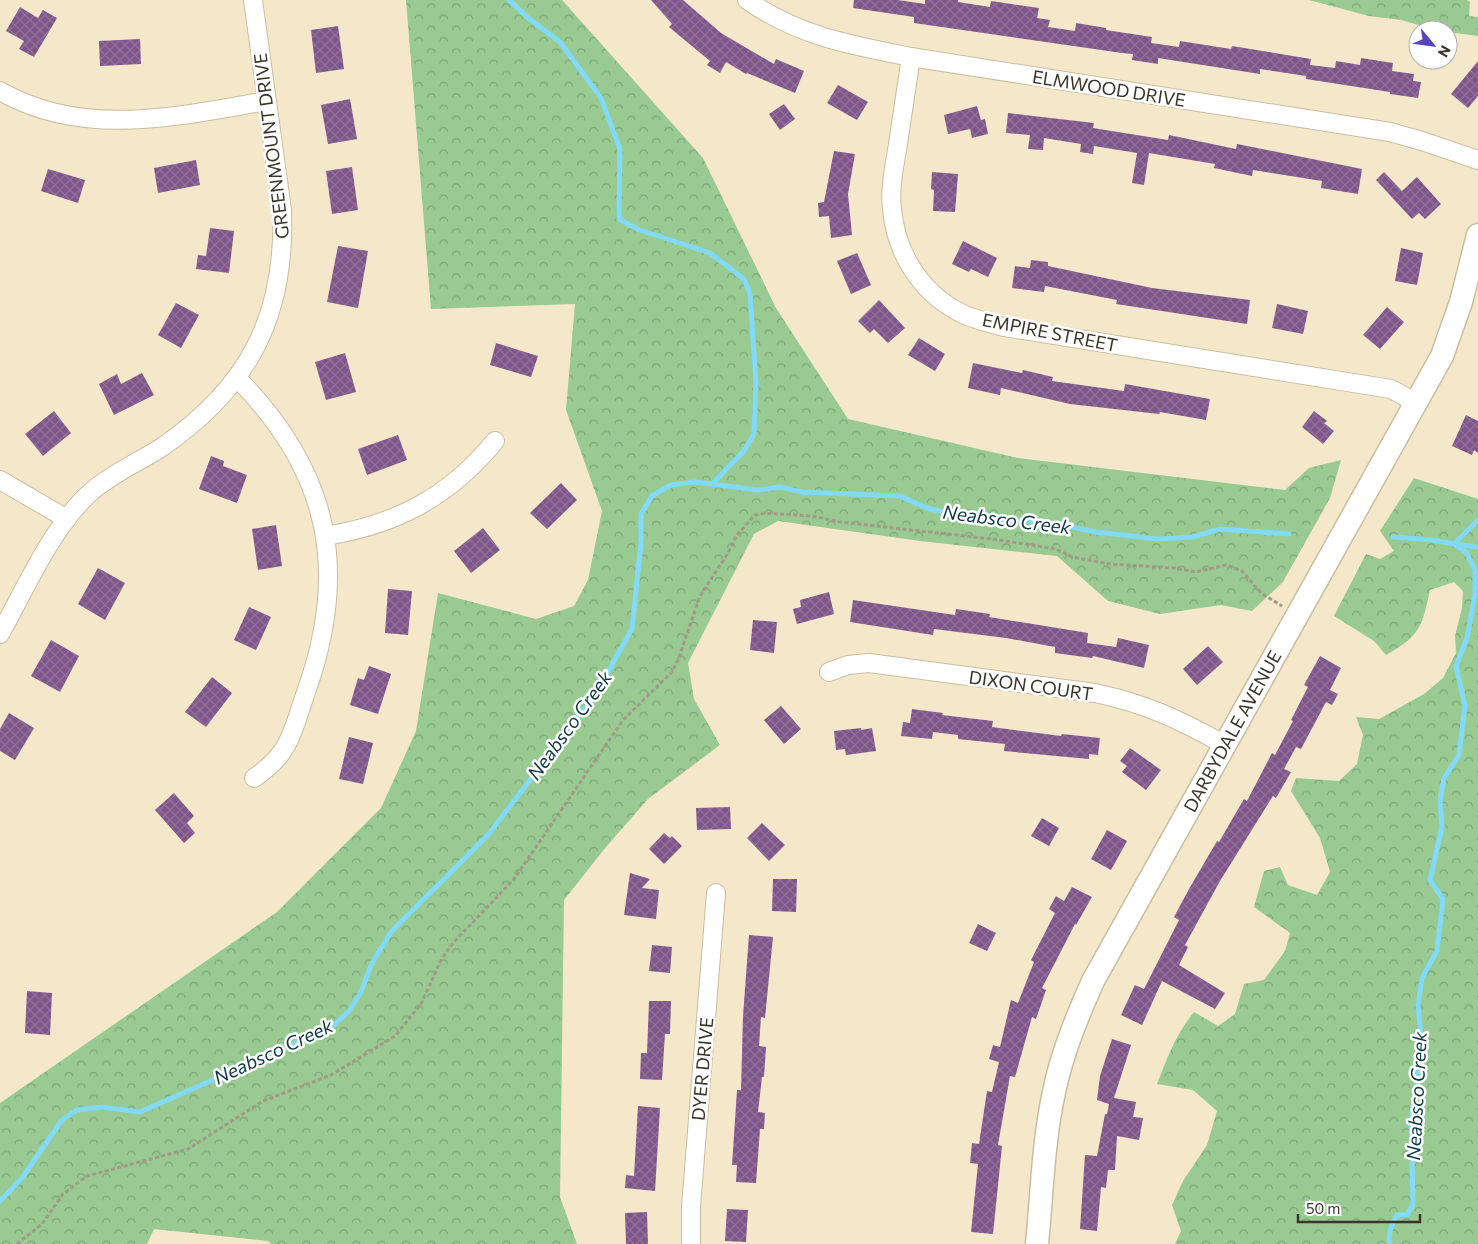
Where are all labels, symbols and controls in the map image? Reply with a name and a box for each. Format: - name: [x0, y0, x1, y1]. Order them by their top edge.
- north arrow: [1408, 20, 1458, 70]
- text: N: [1435, 43, 1455, 60]
- street label: GREENMOUNT DRIVE: [249, 52, 293, 240]
- street label: ELMWOOD DRIVE: [1031, 65, 1187, 111]
- street label: EMPIRE STREET: [981, 308, 1119, 356]
- water label: Neabsco Creek: [942, 500, 1073, 538]
- street label: DARBYDALE AVENUE: [1178, 646, 1286, 816]
- street label: DIXON COURT: [968, 665, 1094, 705]
- water label: Neabsco Creek: [522, 666, 617, 784]
- water label: Neabsco Creek: [210, 1013, 337, 1089]
- street label: DYER DRIVE: [687, 1016, 717, 1122]
- water label: Neabsco Creek: [1401, 1030, 1431, 1161]
- scale bar: [1298, 1192, 1420, 1224]
- text: 50 m: [1306, 1199, 1340, 1217]

